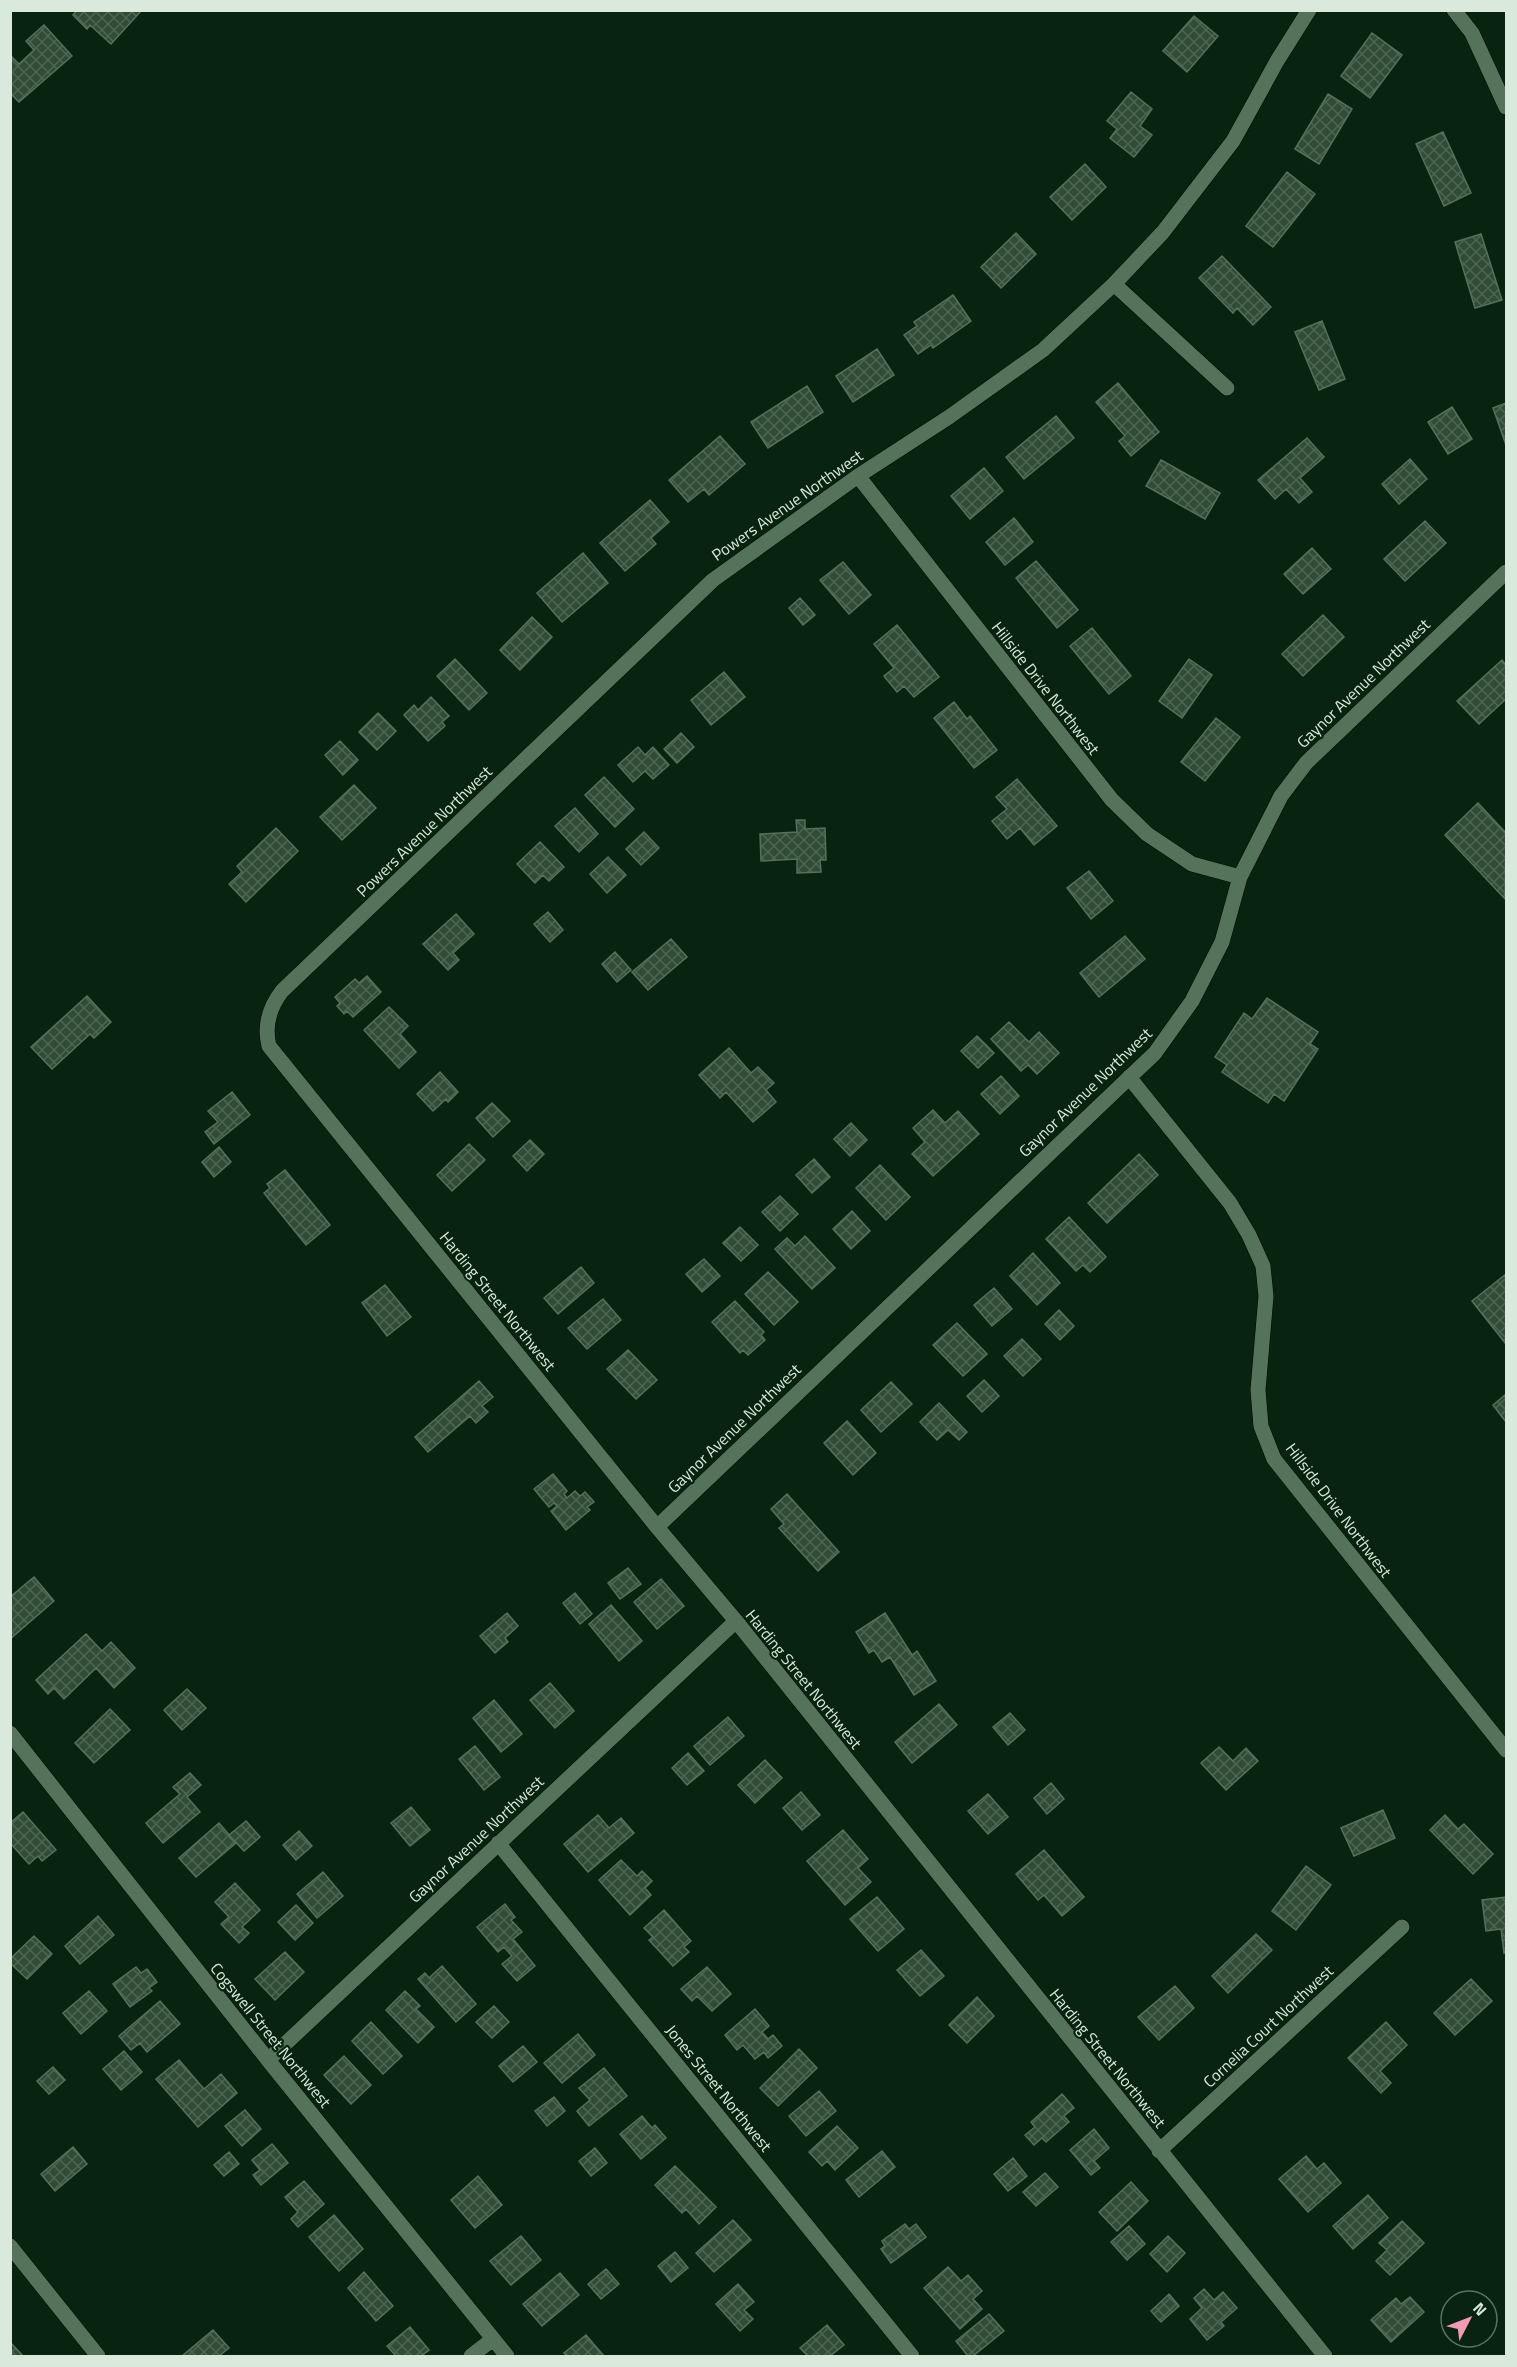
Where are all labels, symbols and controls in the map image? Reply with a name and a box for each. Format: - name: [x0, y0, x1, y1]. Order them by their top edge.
- street label: Powers Avenue Northwest: [706, 443, 868, 566]
- street label: Gaynor Avenue Northwest: [1291, 613, 1435, 753]
- street label: Hillside Drive Northwest: [986, 616, 1106, 760]
- street label: Powers Avenue Northwest: [351, 760, 497, 902]
- street label: Gaynor Avenue Northwest: [1013, 1022, 1157, 1162]
- street label: Harding Street Northwest: [434, 1226, 562, 1376]
- street label: Gaynor Avenue Northwest: [662, 1358, 806, 1498]
- street label: Hillside Drive Northwest: [1280, 1438, 1398, 1583]
- street label: Harding Street Northwest: [740, 1604, 868, 1754]
- street label: Gaynor Avenue Northwest: [403, 1770, 549, 1908]
- street label: Cogswell Street Northwest: [205, 1957, 337, 2113]
- street label: Cornelia Court Northwest: [1198, 1959, 1339, 2093]
- street label: Harding Street Northwest: [1044, 1983, 1172, 2133]
- street label: Jones Street Northwest: [660, 2019, 778, 2157]
- north arrow: [1439, 2289, 1499, 2349]
- text: N: [1468, 2297, 1493, 2321]

